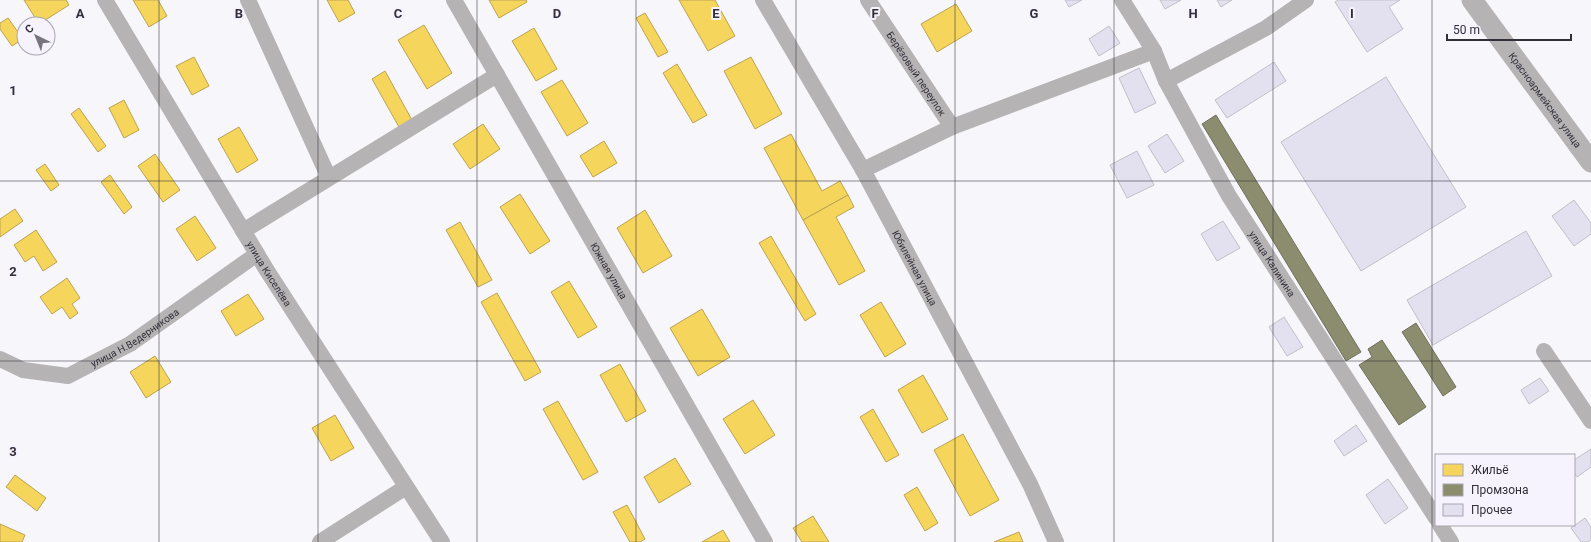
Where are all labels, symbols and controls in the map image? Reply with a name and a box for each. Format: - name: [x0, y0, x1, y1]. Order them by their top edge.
- text: A: [76, 6, 85, 21]
- text: B: [235, 6, 243, 21]
- text: C: [394, 6, 403, 21]
- text: D: [553, 6, 561, 21]
- text: E: [712, 6, 720, 21]
- text: F: [871, 6, 879, 21]
- text: G: [1030, 6, 1039, 21]
- text: H: [1188, 6, 1198, 21]
- text: I: [1350, 6, 1354, 21]
- north arrow: [16, 16, 56, 56]
- scale bar: [1447, 16, 1571, 42]
- text: С: [22, 22, 37, 36]
- text: 50 m: [1453, 23, 1480, 37]
- street label: Берёзовый переулок: [885, 29, 949, 118]
- street label: Красноармейская улица: [1507, 50, 1584, 150]
- text: 1: [9, 83, 17, 98]
- street label: Юбилейная улица: [890, 228, 940, 307]
- street label: улица Калинина: [1247, 229, 1298, 299]
- street label: улица Киселёва: [245, 239, 294, 308]
- street label: Южная улица: [589, 240, 630, 301]
- text: 2: [9, 264, 17, 279]
- street label: улица Н.Ведерникова: [89, 306, 181, 369]
- text: 3: [9, 444, 17, 459]
- legend: [1435, 454, 1575, 526]
- text: Жильё: [1471, 463, 1509, 477]
- text: Промзона: [1471, 483, 1528, 497]
- text: Прочее: [1471, 503, 1512, 517]

